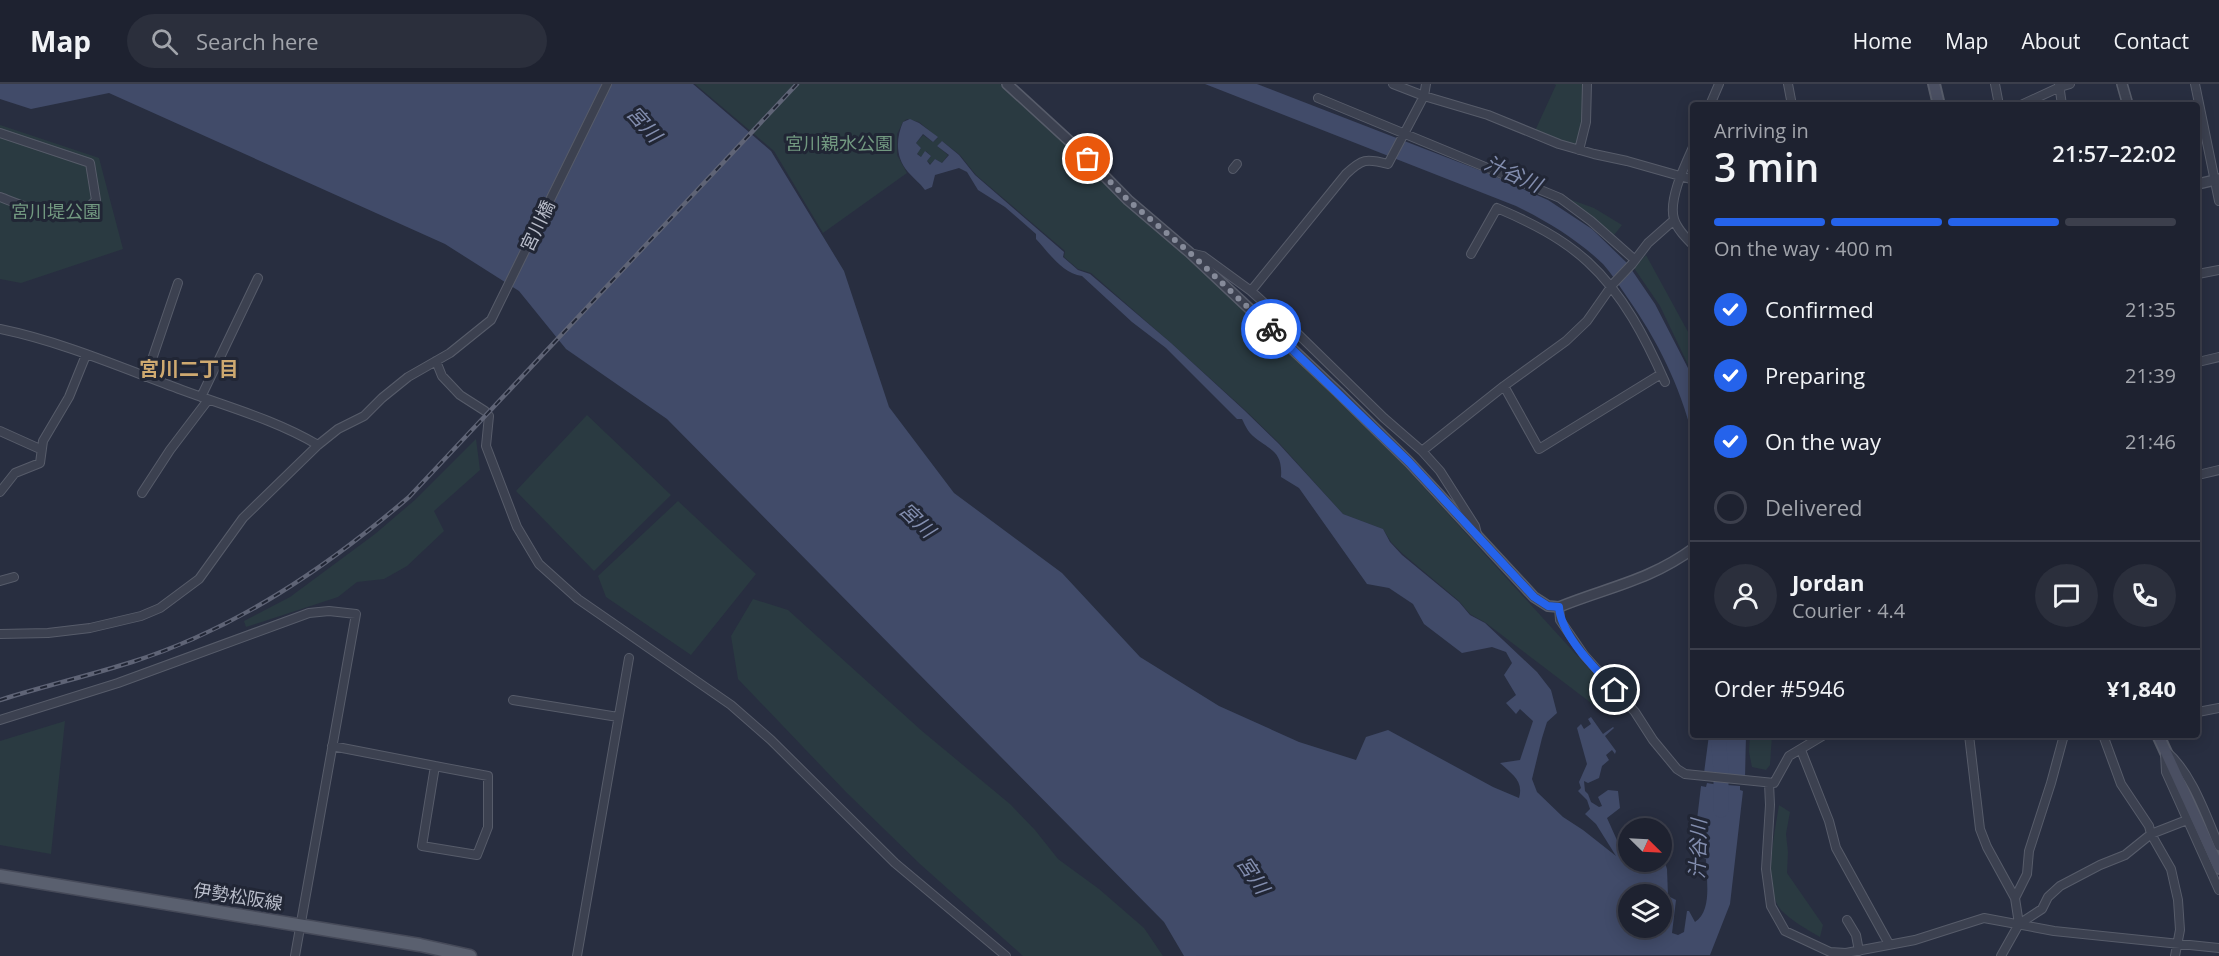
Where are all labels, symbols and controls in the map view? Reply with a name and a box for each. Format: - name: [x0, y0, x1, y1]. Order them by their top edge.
- search box: [127, 14, 547, 68]
- text: Map: [30, 22, 91, 60]
- icon: search: [148, 25, 181, 58]
- text: Search here: [196, 26, 319, 56]
- text: Home: [1853, 27, 1912, 55]
- text: Map: [1945, 27, 1988, 55]
- text: About: [2021, 27, 2081, 55]
- text: Contact: [2114, 27, 2189, 55]
- water label: 宮川: [621, 100, 669, 149]
- text: Arriving in: [1714, 117, 1809, 144]
- park label: 宮川親水公園: [785, 131, 893, 155]
- pin: [1062, 133, 1113, 184]
- text: 21:57–22:02: [2052, 138, 2176, 168]
- text: 3 min: [1714, 140, 1819, 193]
- icon: bag: [1071, 142, 1104, 175]
- water label: 汁谷川: [1480, 149, 1548, 199]
- street label: 宮川橋: [514, 196, 560, 255]
- park label: 宮川堤公園: [11, 199, 101, 223]
- text: On the way · 400 m: [1714, 235, 1893, 262]
- icon: check: [1714, 293, 1747, 326]
- text: Confirmed: [1765, 294, 1874, 324]
- text: 21:35: [2125, 296, 2176, 323]
- courier: [1241, 299, 1301, 359]
- icon: bike: [1255, 313, 1288, 346]
- district label: 宮川二丁目: [139, 355, 239, 382]
- icon: check: [1714, 359, 1747, 392]
- text: Preparing: [1765, 360, 1865, 390]
- text: 21:39: [2125, 362, 2176, 389]
- icon: check: [1714, 425, 1747, 458]
- text: On the way: [1765, 426, 1881, 456]
- text: 21:46: [2125, 428, 2176, 455]
- text: Delivered: [1765, 492, 1863, 522]
- water label: 宮川: [894, 496, 943, 545]
- button: person: [1714, 564, 1777, 627]
- button: chat: [2035, 564, 2098, 627]
- button: phone: [2113, 564, 2176, 627]
- text: Jordan: [1792, 567, 1865, 597]
- text: Courier · 4.4: [1792, 597, 1905, 624]
- pin: [1589, 664, 1640, 715]
- icon: home: [1598, 673, 1631, 706]
- text: Order #5946: [1714, 673, 1845, 703]
- text: ¥1,840: [2107, 673, 2176, 703]
- water label: 汁谷川: [1683, 817, 1712, 879]
- north arrow: [1618, 818, 1672, 872]
- map controls: [1618, 818, 1672, 938]
- water label: 宮川: [1231, 851, 1277, 901]
- street label: 伊勢松阪線: [192, 877, 284, 915]
- button: layers: [1618, 884, 1672, 938]

